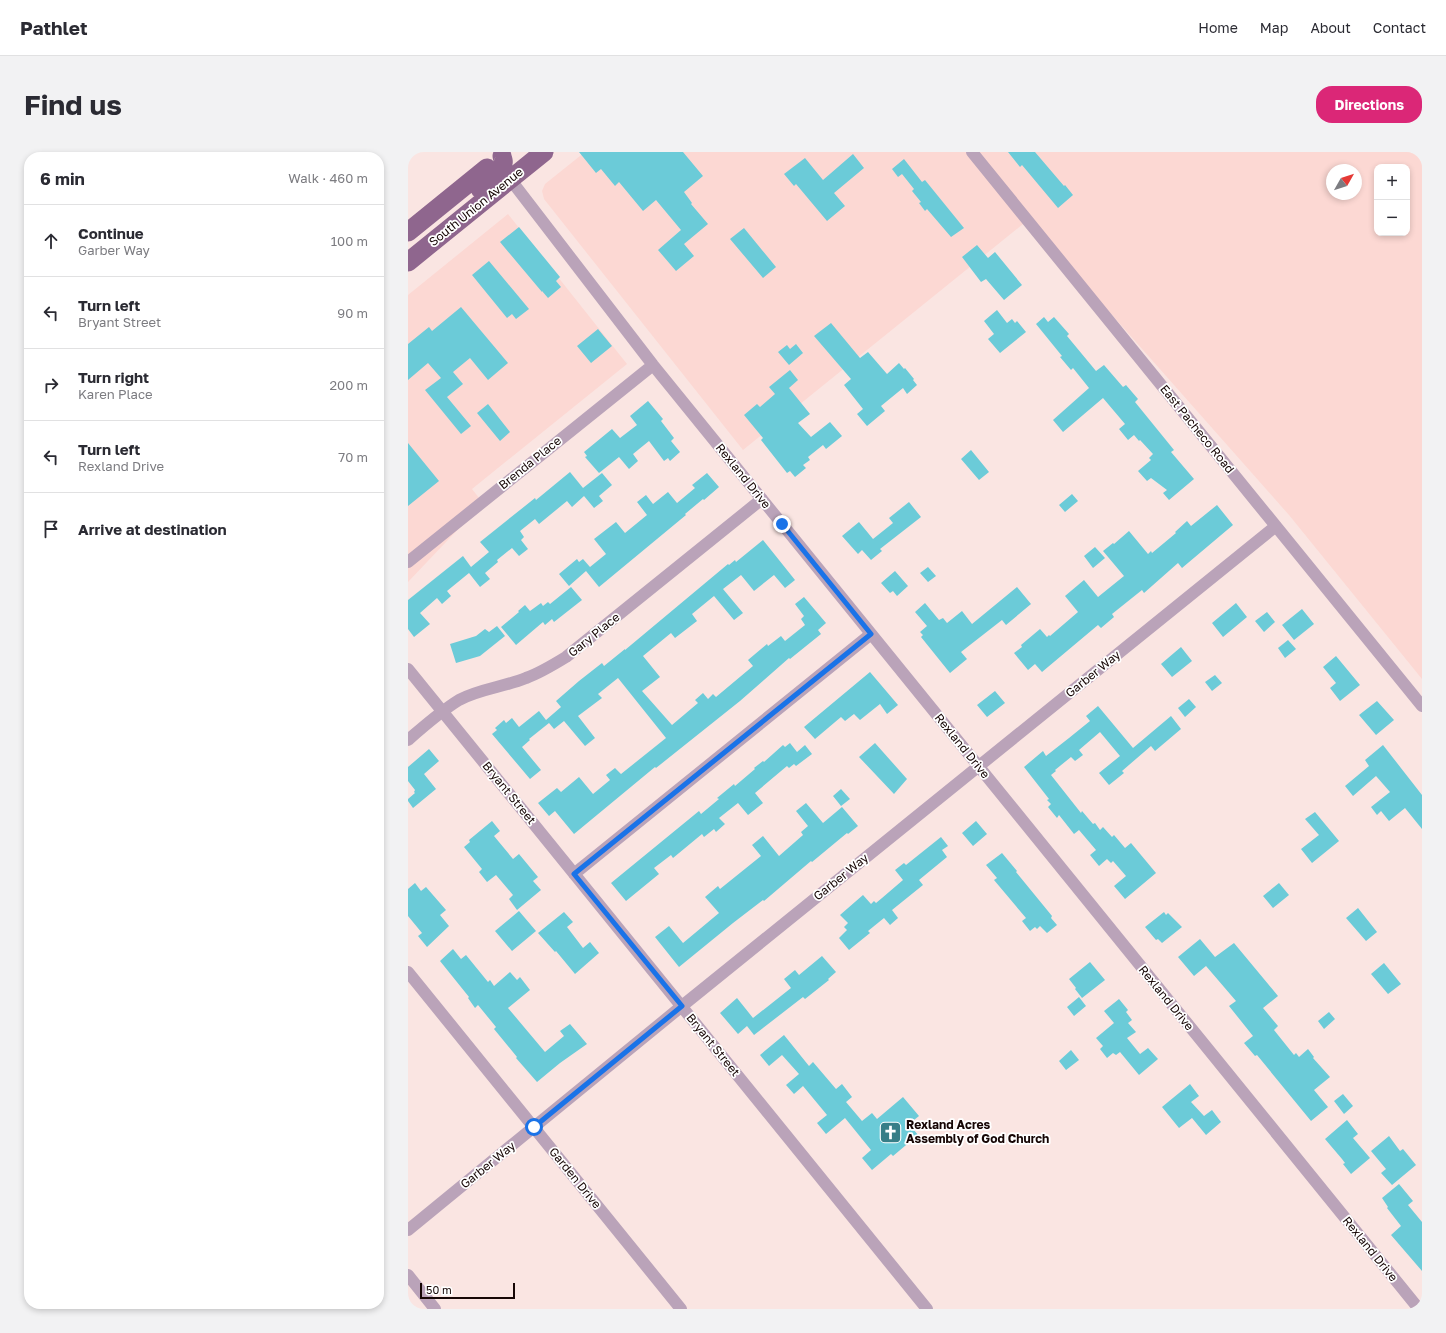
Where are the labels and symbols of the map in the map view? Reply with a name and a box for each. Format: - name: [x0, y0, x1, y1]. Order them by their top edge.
- street label: South Union Avenue: [426, 164, 526, 249]
- north arrow: [1326, 164, 1362, 200]
- street label: East Pacheco Road: [1157, 381, 1238, 476]
- street label: Brenda Place: [495, 433, 564, 492]
- street label: Rexland Drive: [713, 440, 774, 511]
- route end: [773, 515, 791, 533]
- street label: Gary Place: [565, 609, 623, 660]
- street label: Garber Way: [1062, 647, 1123, 700]
- street label: Rexland Drive: [932, 710, 993, 781]
- street label: Bryant Street: [479, 758, 540, 827]
- street label: Garber Way: [810, 850, 871, 903]
- street label: Rexland Drive: [1136, 962, 1197, 1033]
- street label: Bryant Street: [683, 1010, 744, 1079]
- place label: Rexland Acres Assembly of God Church: [906, 1117, 1049, 1146]
- route start: [525, 1118, 543, 1136]
- church icon: Rexland Acres Assembly of God Church: [877, 1119, 903, 1145]
- street label: Garber Way: [457, 1138, 518, 1191]
- street label: Garden Drive: [546, 1144, 605, 1211]
- street label: Rexland Drive: [1340, 1213, 1401, 1284]
- scale bar: [420, 1281, 515, 1300]

